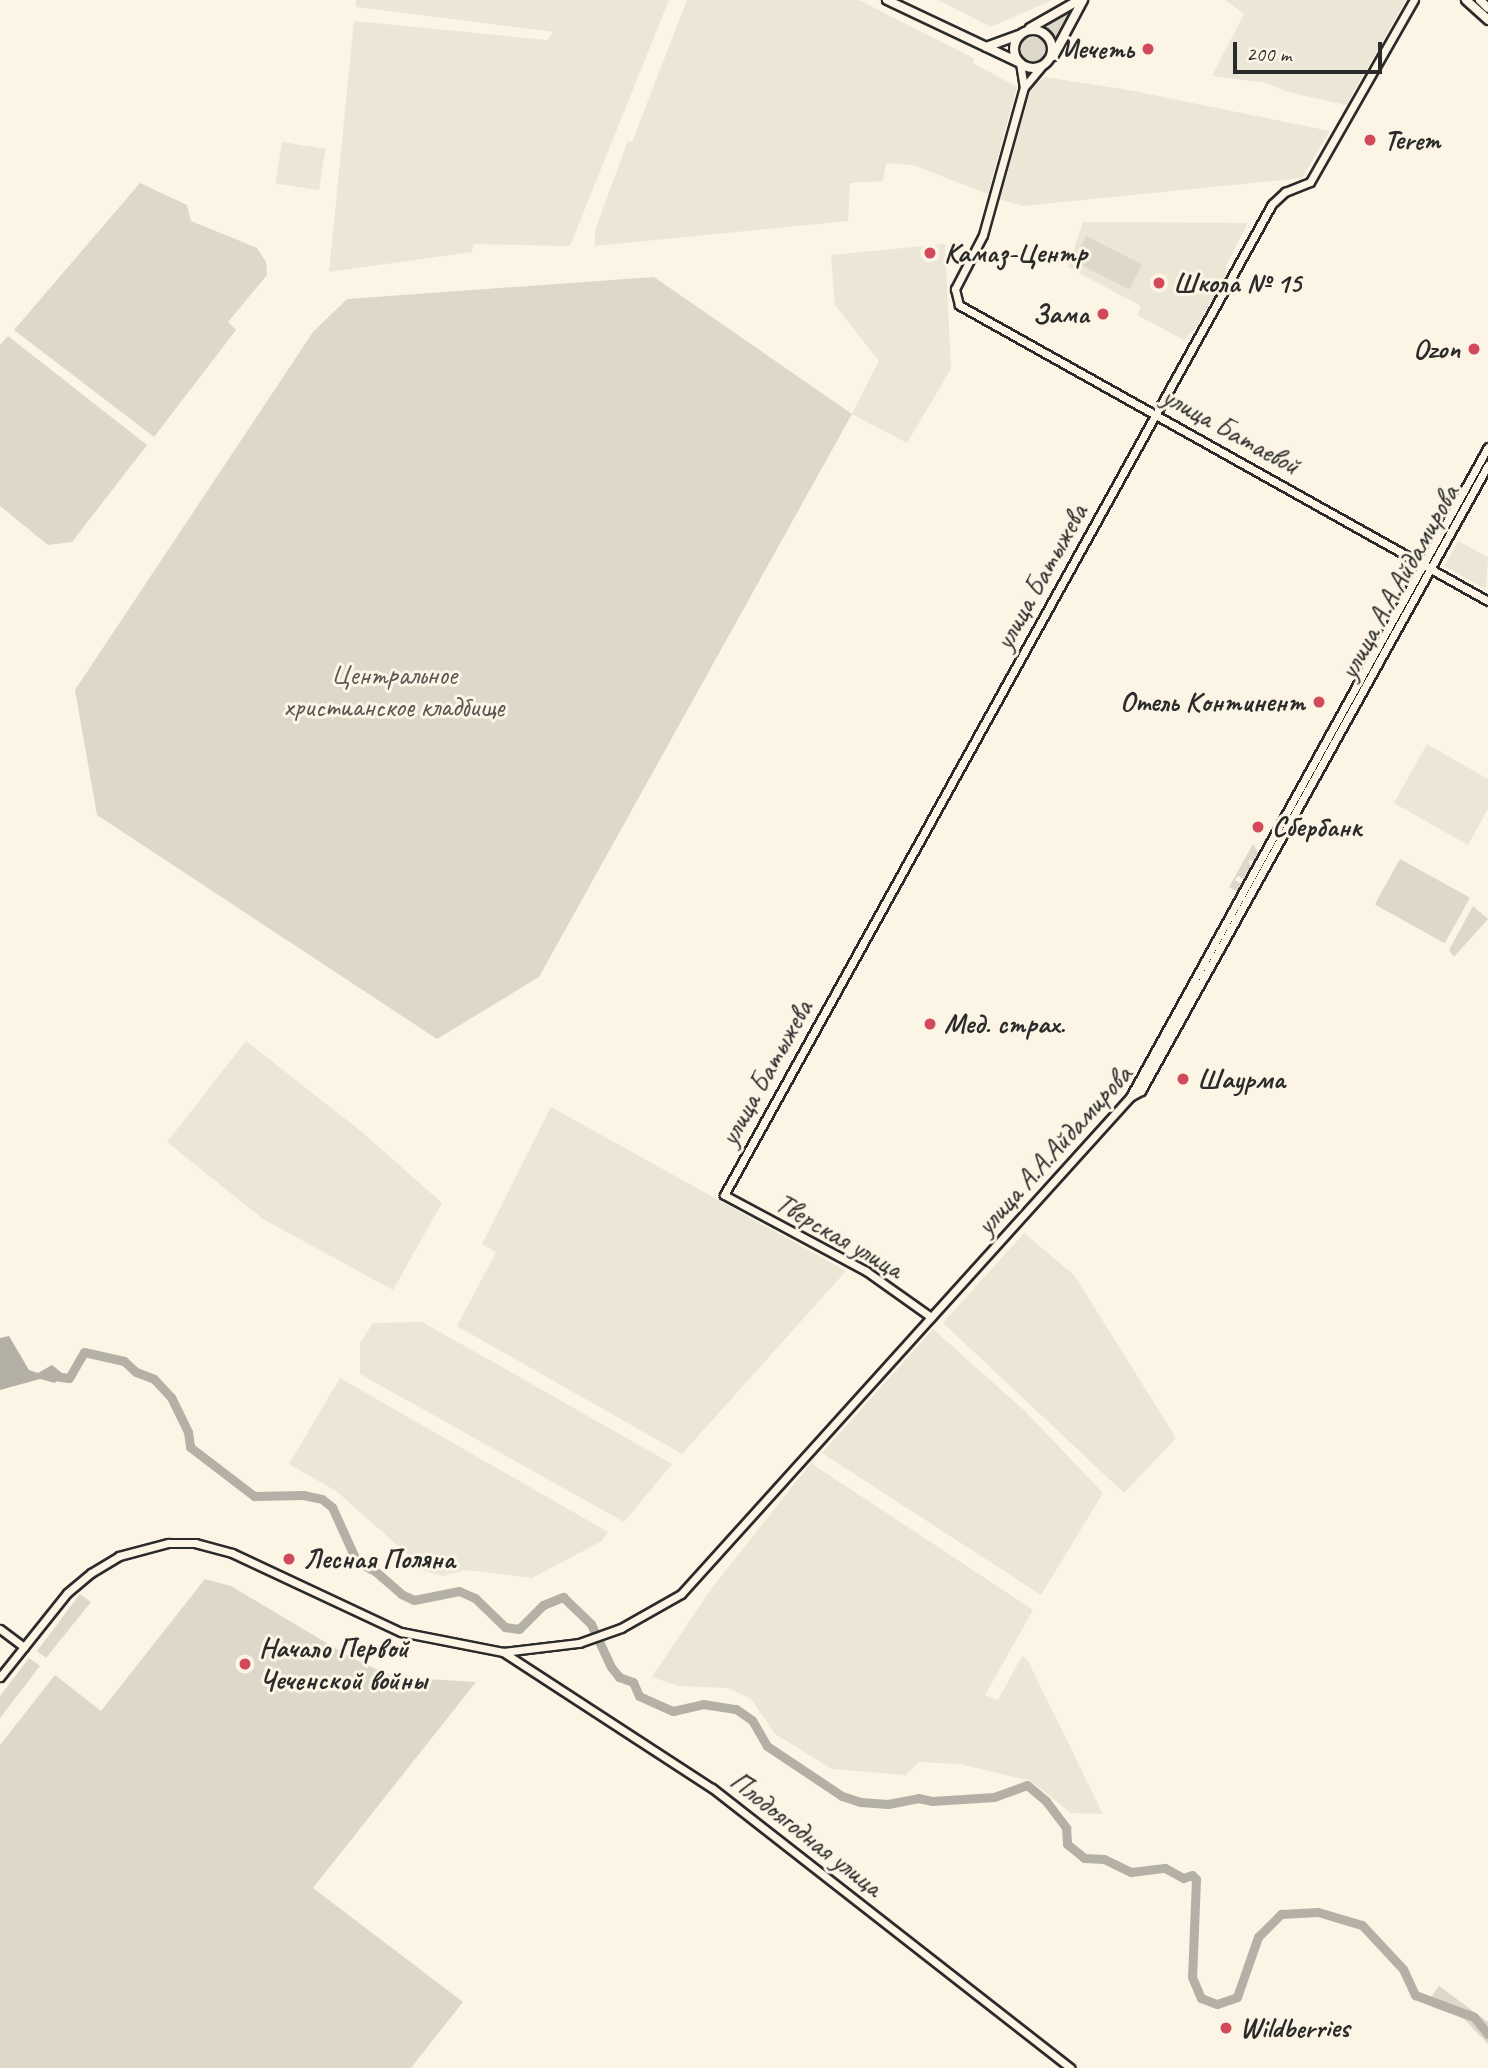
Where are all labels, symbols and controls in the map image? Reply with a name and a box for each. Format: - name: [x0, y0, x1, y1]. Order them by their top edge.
- scale bar: [1236, 28, 1385, 72]
- place label: Мечеть: [1057, 32, 1134, 66]
- marker: Мечеть: [1140, 41, 1156, 57]
- text: 200 m: [1246, 41, 1291, 67]
- place label: Terem: [1384, 123, 1440, 157]
- marker: Terem: [1362, 132, 1378, 148]
- place label: Камаз-Центр: [944, 236, 1087, 270]
- marker: Камаз-Центр: [922, 245, 938, 261]
- place label: Школа № 15: [1173, 266, 1301, 300]
- marker: Школа № 15: [1151, 275, 1167, 291]
- place label: Зама: [1032, 297, 1089, 331]
- marker: Зама: [1095, 306, 1111, 322]
- place label: Ozon: [1413, 332, 1460, 366]
- marker: Ozon: [1466, 341, 1482, 357]
- street label: улица Батаевой: [1157, 380, 1305, 482]
- street label: улица А.А.Айдамирова: [1332, 479, 1466, 685]
- street label: улица Батыжева: [988, 499, 1094, 655]
- park label: Центральное христианское кладбище: [282, 658, 506, 724]
- place label: Отель Континент: [1118, 685, 1305, 719]
- marker: Отель Континент: [1311, 694, 1327, 710]
- place label: Сбербанк: [1272, 810, 1361, 844]
- marker: Сбербанк: [1250, 819, 1266, 835]
- street label: улица Батыжева: [713, 995, 819, 1151]
- place label: Мед. страх.: [944, 1007, 1065, 1041]
- marker: Мед. страх.: [922, 1016, 938, 1032]
- street label: улица А.А.Айдамирова: [969, 1058, 1139, 1242]
- place label: Шаурма: [1197, 1062, 1285, 1096]
- marker: Шаурма: [1175, 1071, 1191, 1087]
- street label: Тверская улица: [769, 1186, 909, 1286]
- place label: Лесная Поляна: [303, 1542, 454, 1576]
- marker: Лесная Поляна: [281, 1551, 297, 1567]
- place label: Начало Первой Чеченской войны: [259, 1631, 427, 1697]
- marker: Начало Первой Чеченской войны: [237, 1656, 253, 1672]
- street label: Плодоягодная улица: [723, 1764, 889, 1904]
- place label: Wildberries: [1240, 2011, 1349, 2045]
- marker: Wildberries: [1218, 2020, 1234, 2036]

